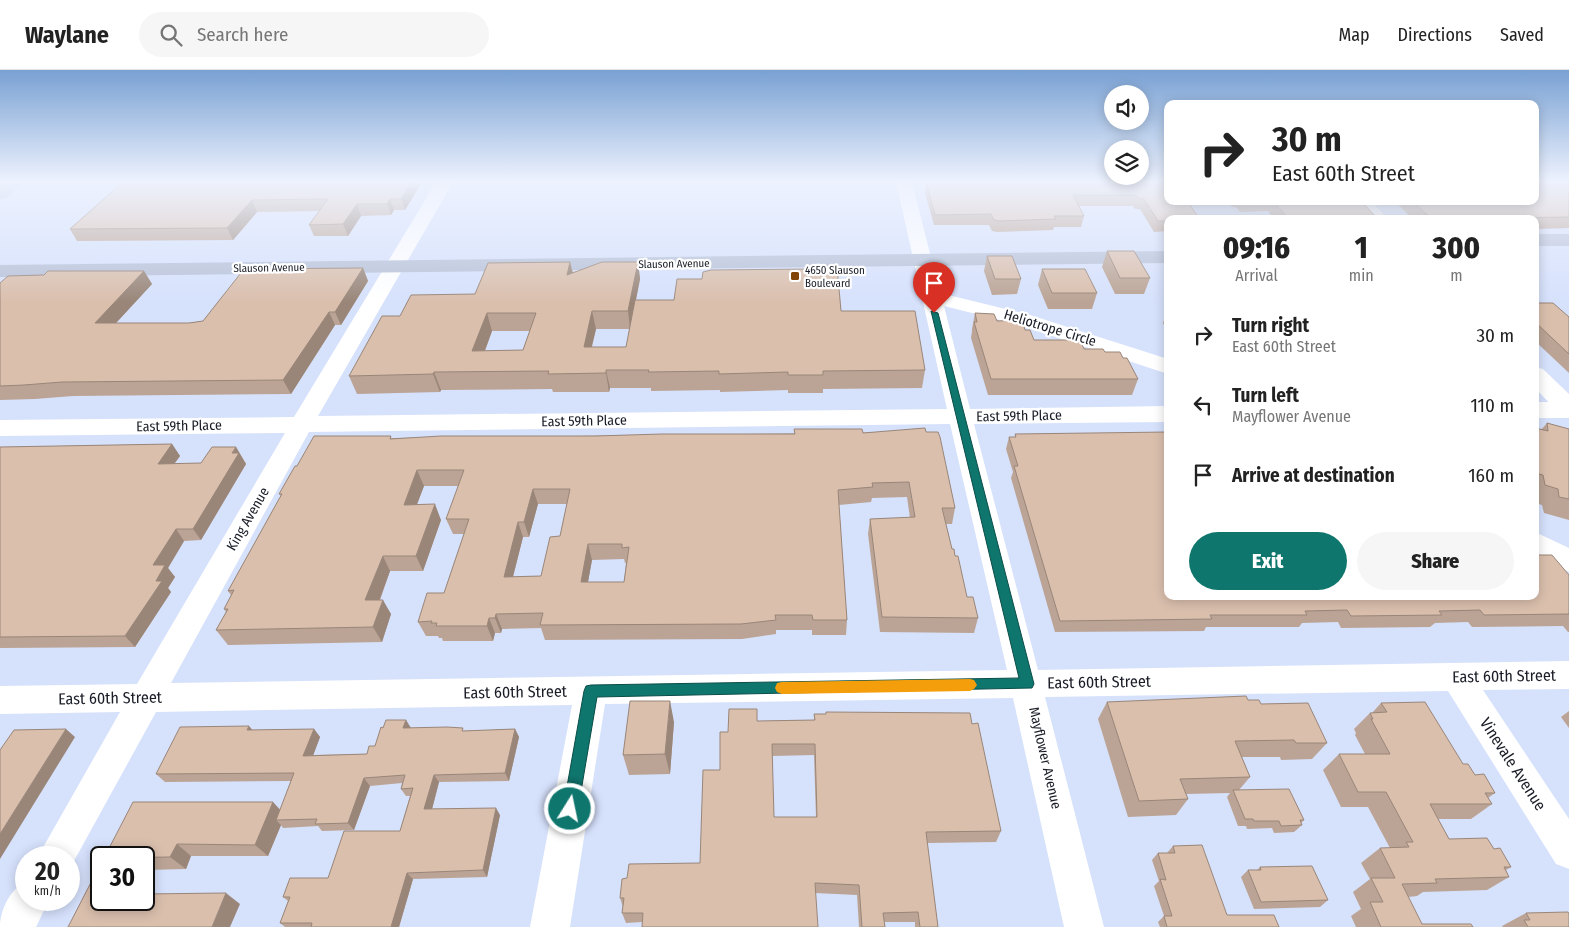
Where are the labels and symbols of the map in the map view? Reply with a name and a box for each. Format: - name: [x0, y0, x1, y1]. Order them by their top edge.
- street label: Slauson Avenue: [638, 257, 710, 271]
- street label: Slauson Avenue: [233, 261, 305, 275]
- pin: [913, 262, 955, 313]
- place label: 4650 Slauson Boulevard: [805, 264, 865, 290]
- marker: 4650 Slauson Boulevard: [789, 270, 801, 282]
- street label: Heliotrope Circle: [1002, 306, 1098, 350]
- street label: East 59th Place: [976, 407, 1062, 425]
- street label: East 59th Place: [541, 412, 627, 430]
- street label: East 59th Place: [136, 417, 222, 435]
- street label: King Avenue: [223, 484, 273, 554]
- street label: East 60th Street: [1452, 666, 1557, 686]
- street label: East 60th Street: [1047, 672, 1152, 692]
- street label: East 60th Street: [463, 682, 568, 702]
- street label: East 60th Street: [58, 688, 163, 708]
- street label: Mayflower Avenue: [1025, 705, 1065, 811]
- street label: Vinevale Avenue: [1476, 714, 1550, 814]
- position arrow: [543, 782, 595, 834]
- speed limit sign: 30: [90, 846, 155, 911]

